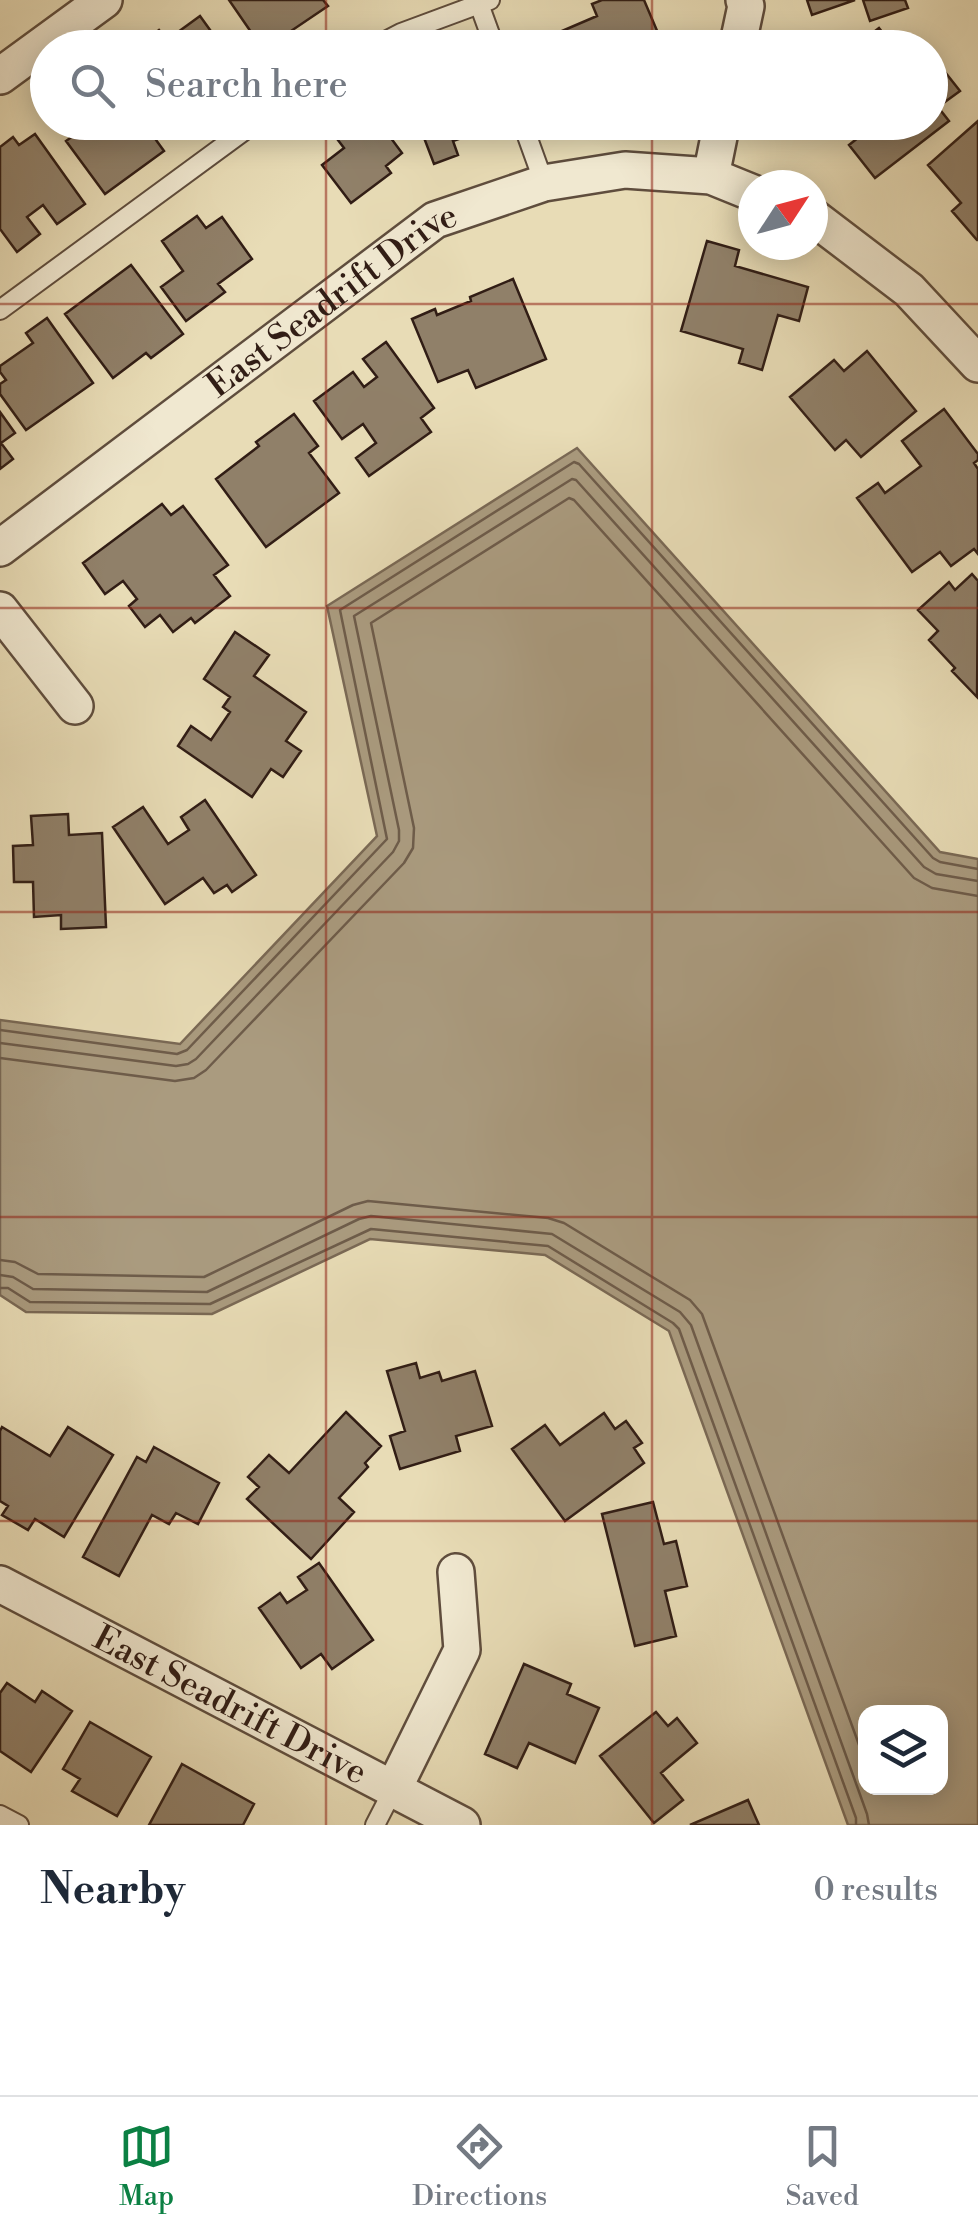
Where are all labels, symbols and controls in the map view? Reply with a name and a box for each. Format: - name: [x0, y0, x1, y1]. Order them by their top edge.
- search box: [30, 30, 948, 140]
- icon: search: [65, 58, 120, 113]
- text: Search here: [145, 62, 348, 109]
- north arrow: [738, 170, 828, 260]
- street label: East Seadrift Drive: [199, 194, 463, 408]
- street label: East Seadrift Drive: [86, 1617, 374, 1795]
- map controls: [858, 1705, 948, 1795]
- button: layers: [858, 1705, 948, 1795]
- text: Nearby: [40, 1864, 185, 1917]
- text: 0 results: [813, 1870, 938, 1910]
- tab: Map: [119, 2119, 174, 2214]
- tab: Directions: [412, 2119, 547, 2214]
- tab: Saved: [785, 2119, 859, 2214]

